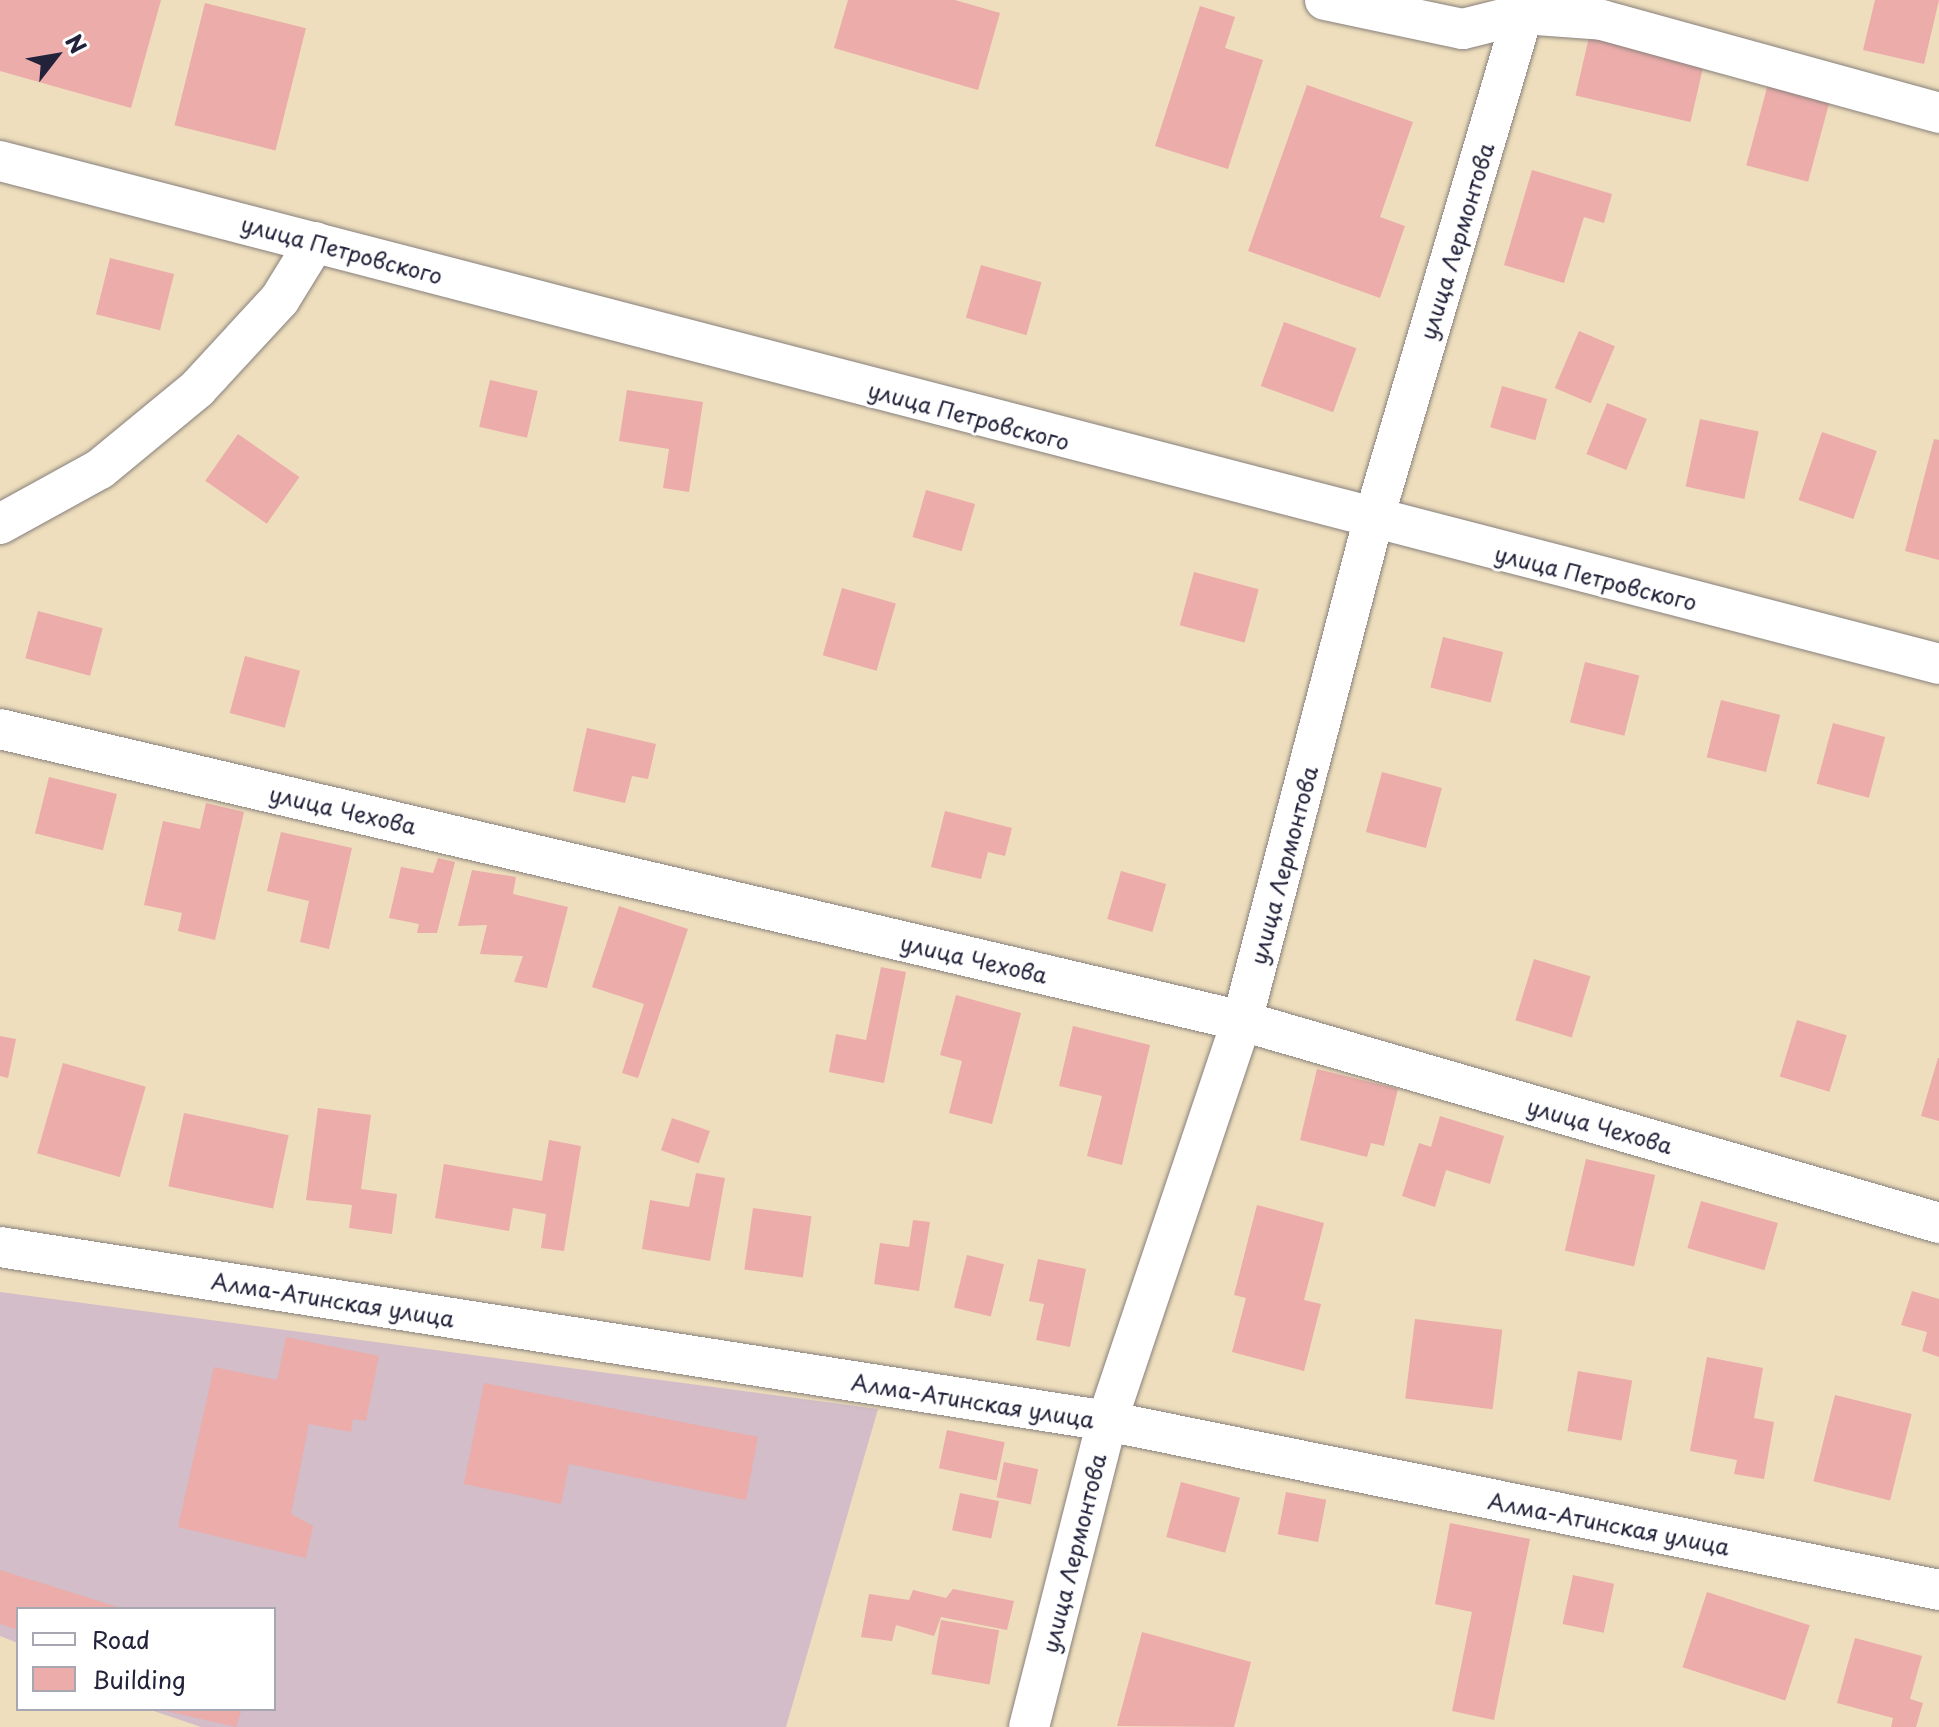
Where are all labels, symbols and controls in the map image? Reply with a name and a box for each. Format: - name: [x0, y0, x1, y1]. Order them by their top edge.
- north arrow: [16, 16, 96, 96]
- text: N: [58, 27, 96, 59]
- street label: улица Лермонтова: [1413, 139, 1499, 343]
- street label: улица Петровского: [238, 209, 446, 289]
- street label: улица Петровского: [865, 375, 1073, 455]
- street label: улица Петровского: [1492, 539, 1700, 615]
- street label: улица Лермонтова: [1244, 762, 1322, 968]
- street label: улица Чехова: [267, 779, 419, 839]
- street label: улица Чехова: [898, 928, 1050, 988]
- street label: улица Чехова: [1524, 1092, 1676, 1158]
- street label: Алма-Атинская улица: [209, 1267, 457, 1331]
- street label: Алма-Атинская улица: [849, 1368, 1097, 1432]
- street label: улица Лермонтова: [1035, 1450, 1111, 1656]
- street label: Алма-Атинская улица: [1486, 1487, 1732, 1559]
- legend: [16, 1607, 276, 1711]
- text: Road: [92, 1621, 150, 1657]
- text: Building: [92, 1661, 186, 1697]

